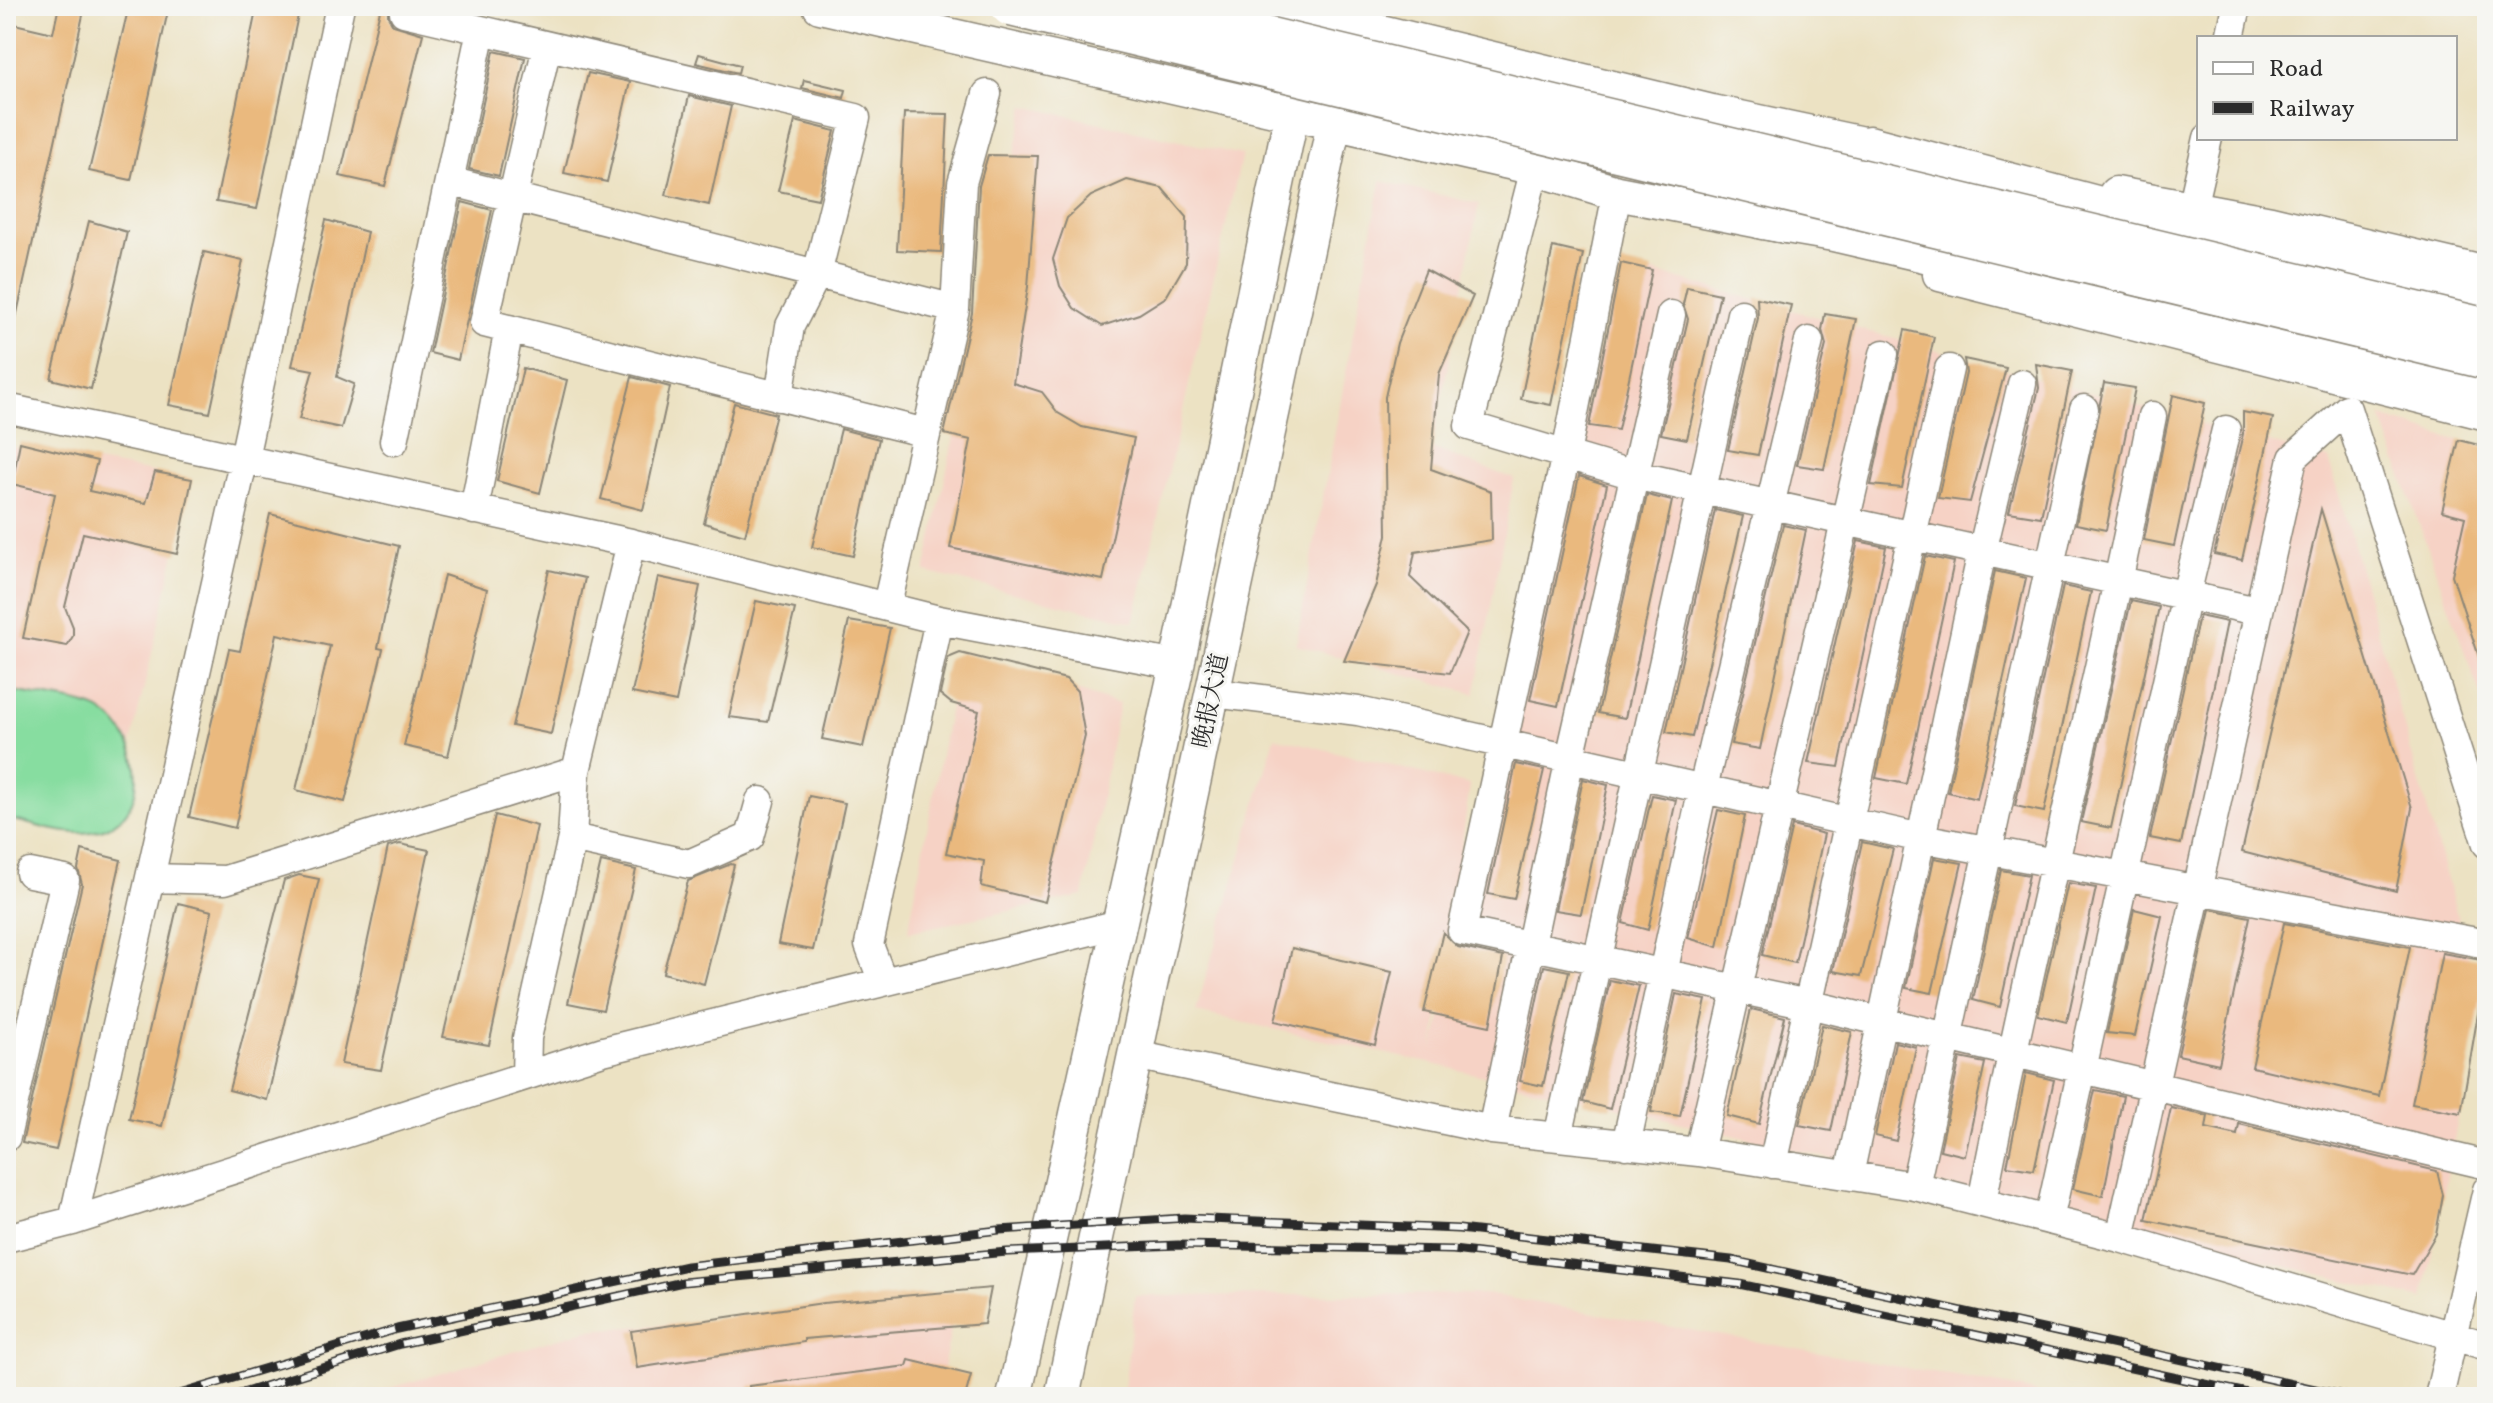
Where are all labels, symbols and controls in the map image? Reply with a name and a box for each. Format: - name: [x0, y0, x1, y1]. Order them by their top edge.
- legend: [2197, 36, 2457, 140]
- text: Road: [2269, 53, 2323, 87]
- text: Railway: [2269, 93, 2355, 127]
- street label: 晚报大道: [1185, 651, 1239, 751]

